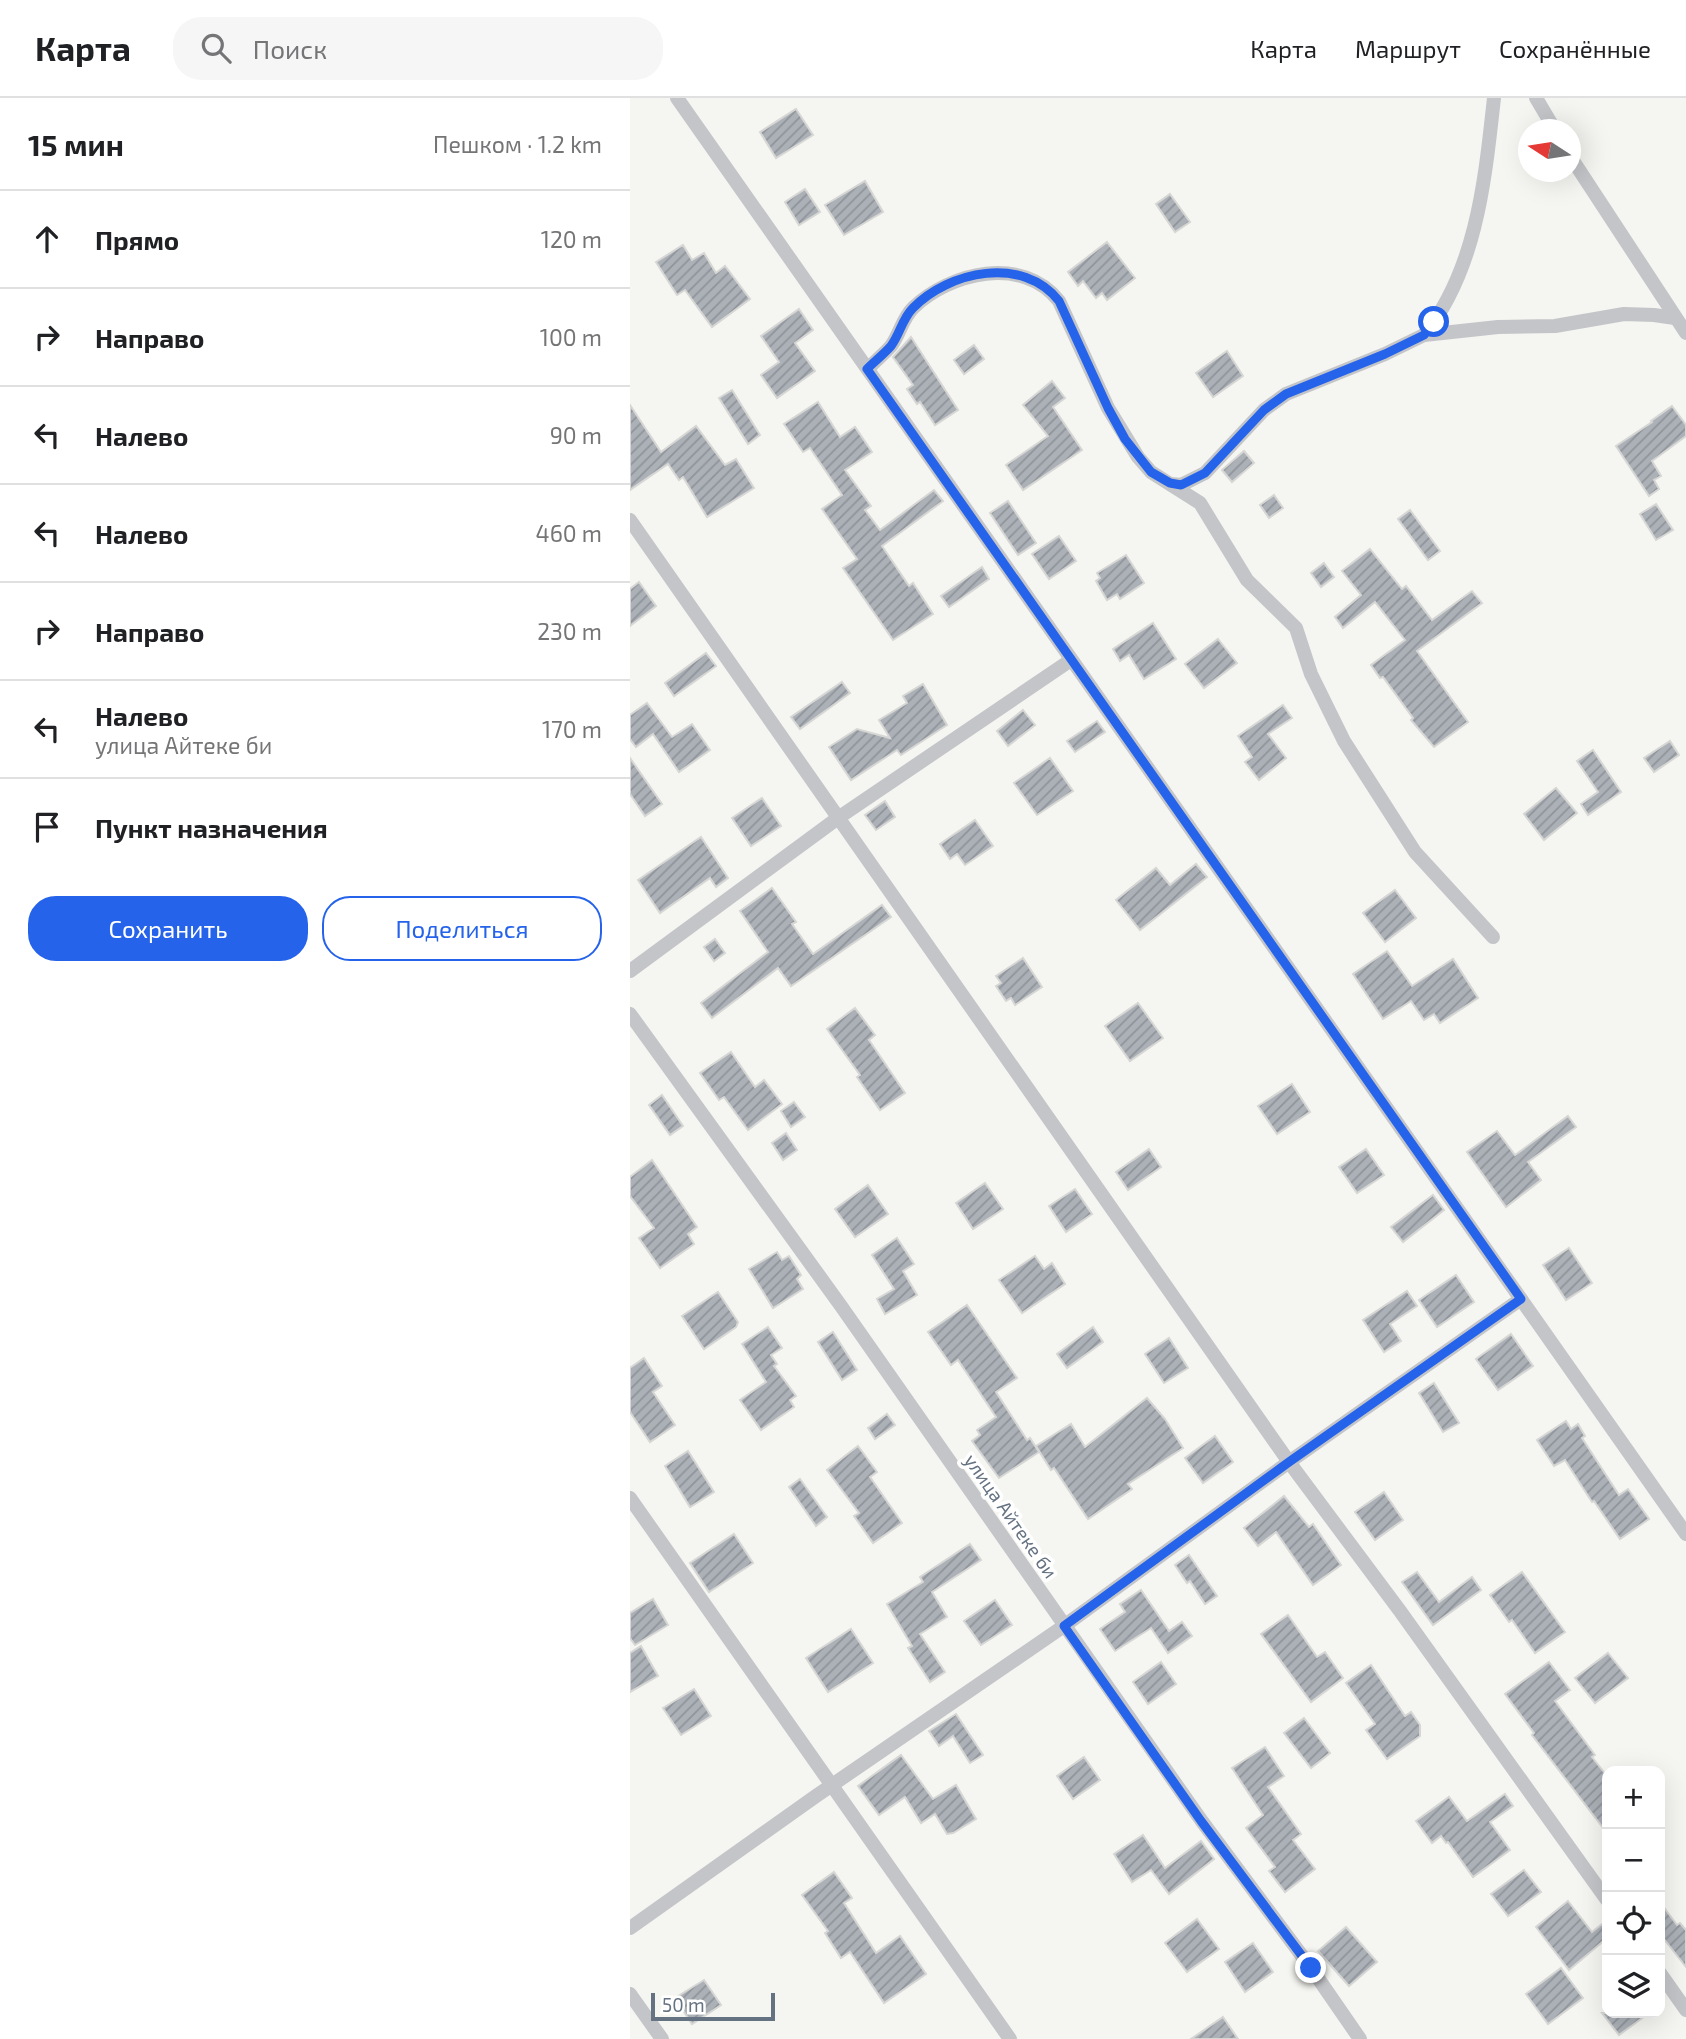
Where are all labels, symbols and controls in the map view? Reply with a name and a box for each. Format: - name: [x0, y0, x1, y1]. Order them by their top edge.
- search box: [173, 17, 663, 80]
- text: Карта: [35, 28, 131, 68]
- icon: search: [197, 29, 235, 67]
- text: Поиск: [253, 33, 327, 64]
- text: Карта: [1250, 34, 1317, 63]
- text: Маршрут: [1355, 34, 1461, 63]
- text: Сохранённые: [1499, 34, 1651, 63]
- north arrow: [1518, 119, 1581, 182]
- text: 15 мин: [28, 126, 124, 162]
- text: Пешком · 1.2 km: [433, 130, 602, 158]
- icon: ahead: [28, 220, 66, 258]
- text: Прямо: [95, 224, 179, 255]
- text: 120 m: [541, 225, 602, 253]
- route start: [1418, 306, 1449, 337]
- icon: right: [28, 318, 66, 356]
- text: Направо: [95, 322, 204, 353]
- text: 100 m: [540, 323, 602, 351]
- icon: left: [28, 416, 66, 454]
- text: Налево: [95, 420, 188, 451]
- text: 90 m: [550, 421, 602, 449]
- icon: left: [28, 514, 66, 552]
- text: Налево: [95, 518, 188, 549]
- text: 460 m: [536, 519, 602, 547]
- icon: right: [28, 612, 66, 650]
- text: Направо: [95, 616, 204, 647]
- text: 230 m: [537, 617, 602, 645]
- text: Налево: [95, 700, 188, 731]
- icon: left: [28, 710, 66, 748]
- text: 170 m: [542, 715, 602, 743]
- text: улица Айтеке би: [95, 731, 272, 759]
- icon: arrive: [28, 808, 66, 846]
- text: Пункт назначения: [95, 812, 328, 843]
- button: Сохранить: [28, 896, 308, 961]
- button: Поделиться: [322, 896, 602, 961]
- street label: улица Айтеке би: [959, 1449, 1063, 1583]
- map controls: [1602, 1766, 1665, 2018]
- button: +: [1602, 1766, 1665, 1829]
- button: −: [1602, 1829, 1665, 1892]
- button: locate: [1602, 1892, 1665, 1955]
- route end: [1295, 1952, 1326, 1983]
- button: layers: [1602, 1955, 1665, 2018]
- scale bar: [651, 1990, 775, 2022]
- text: 50 m: [662, 1993, 705, 2016]

